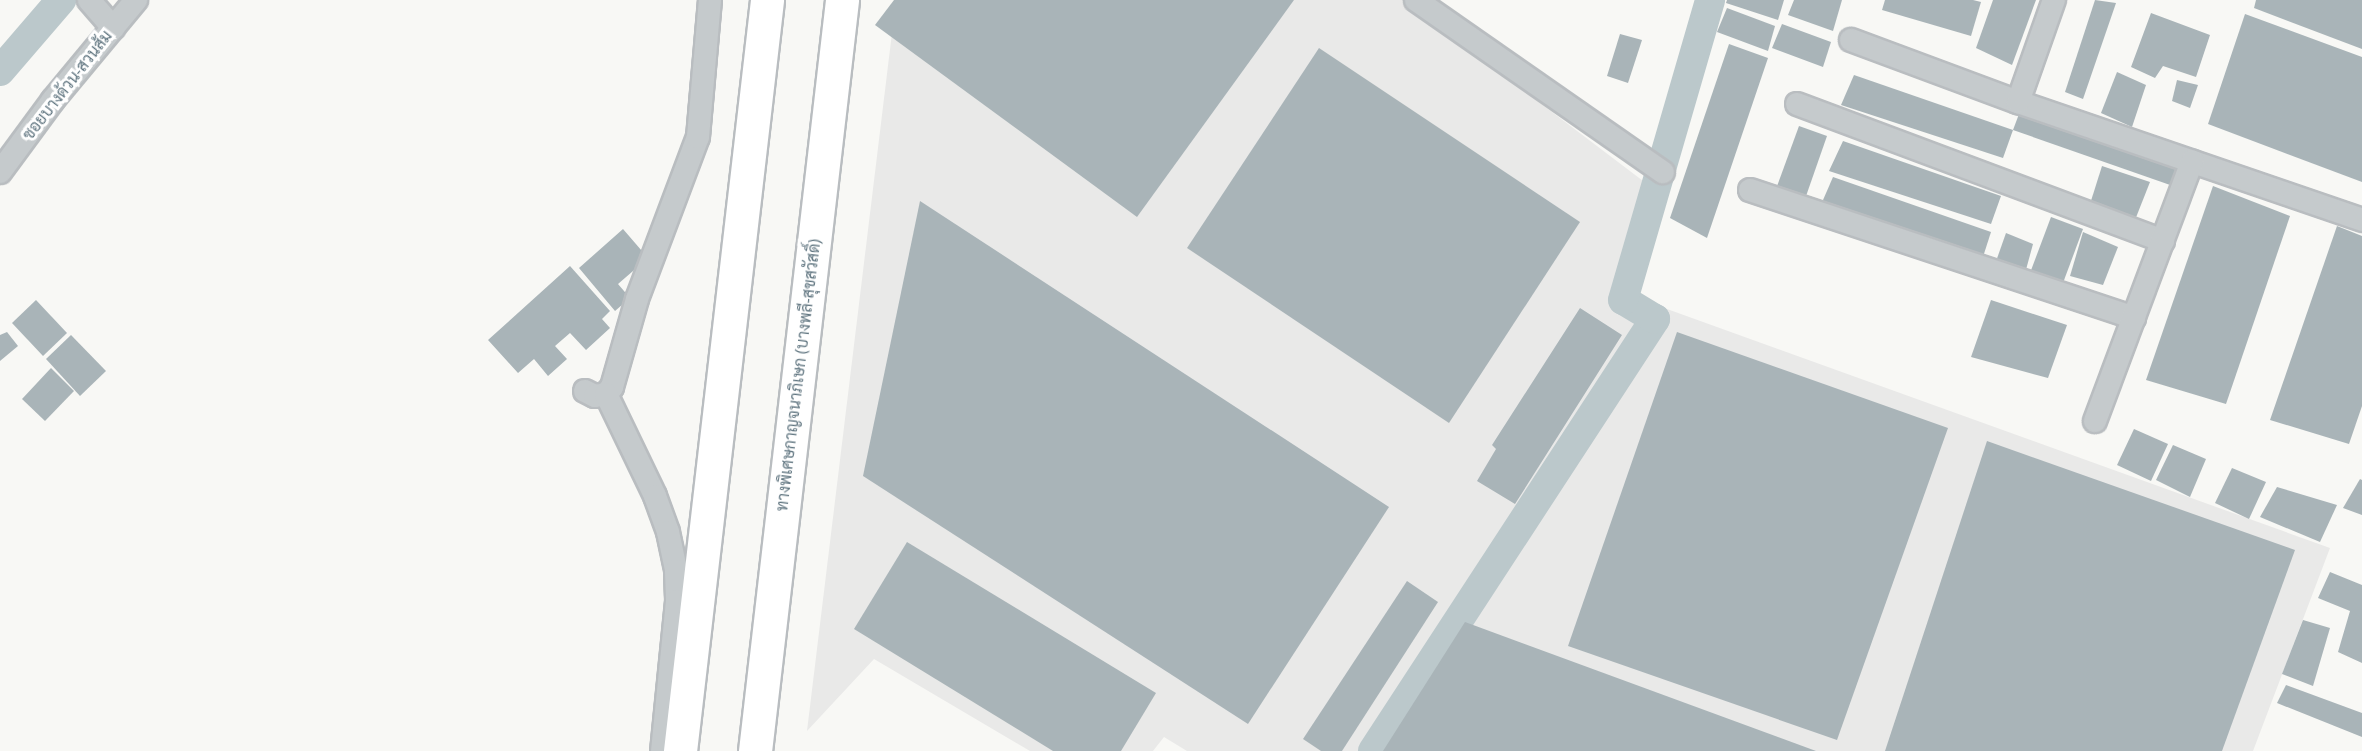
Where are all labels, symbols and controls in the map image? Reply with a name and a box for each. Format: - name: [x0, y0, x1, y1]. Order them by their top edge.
- street label: ซอยบางด้วน-สวนส้ม: [18, 26, 116, 144]
- street label: ทางพิเศษกาญจนาภิเษก (บางพลี-สุขสวัสดิ์): [772, 238, 824, 512]

